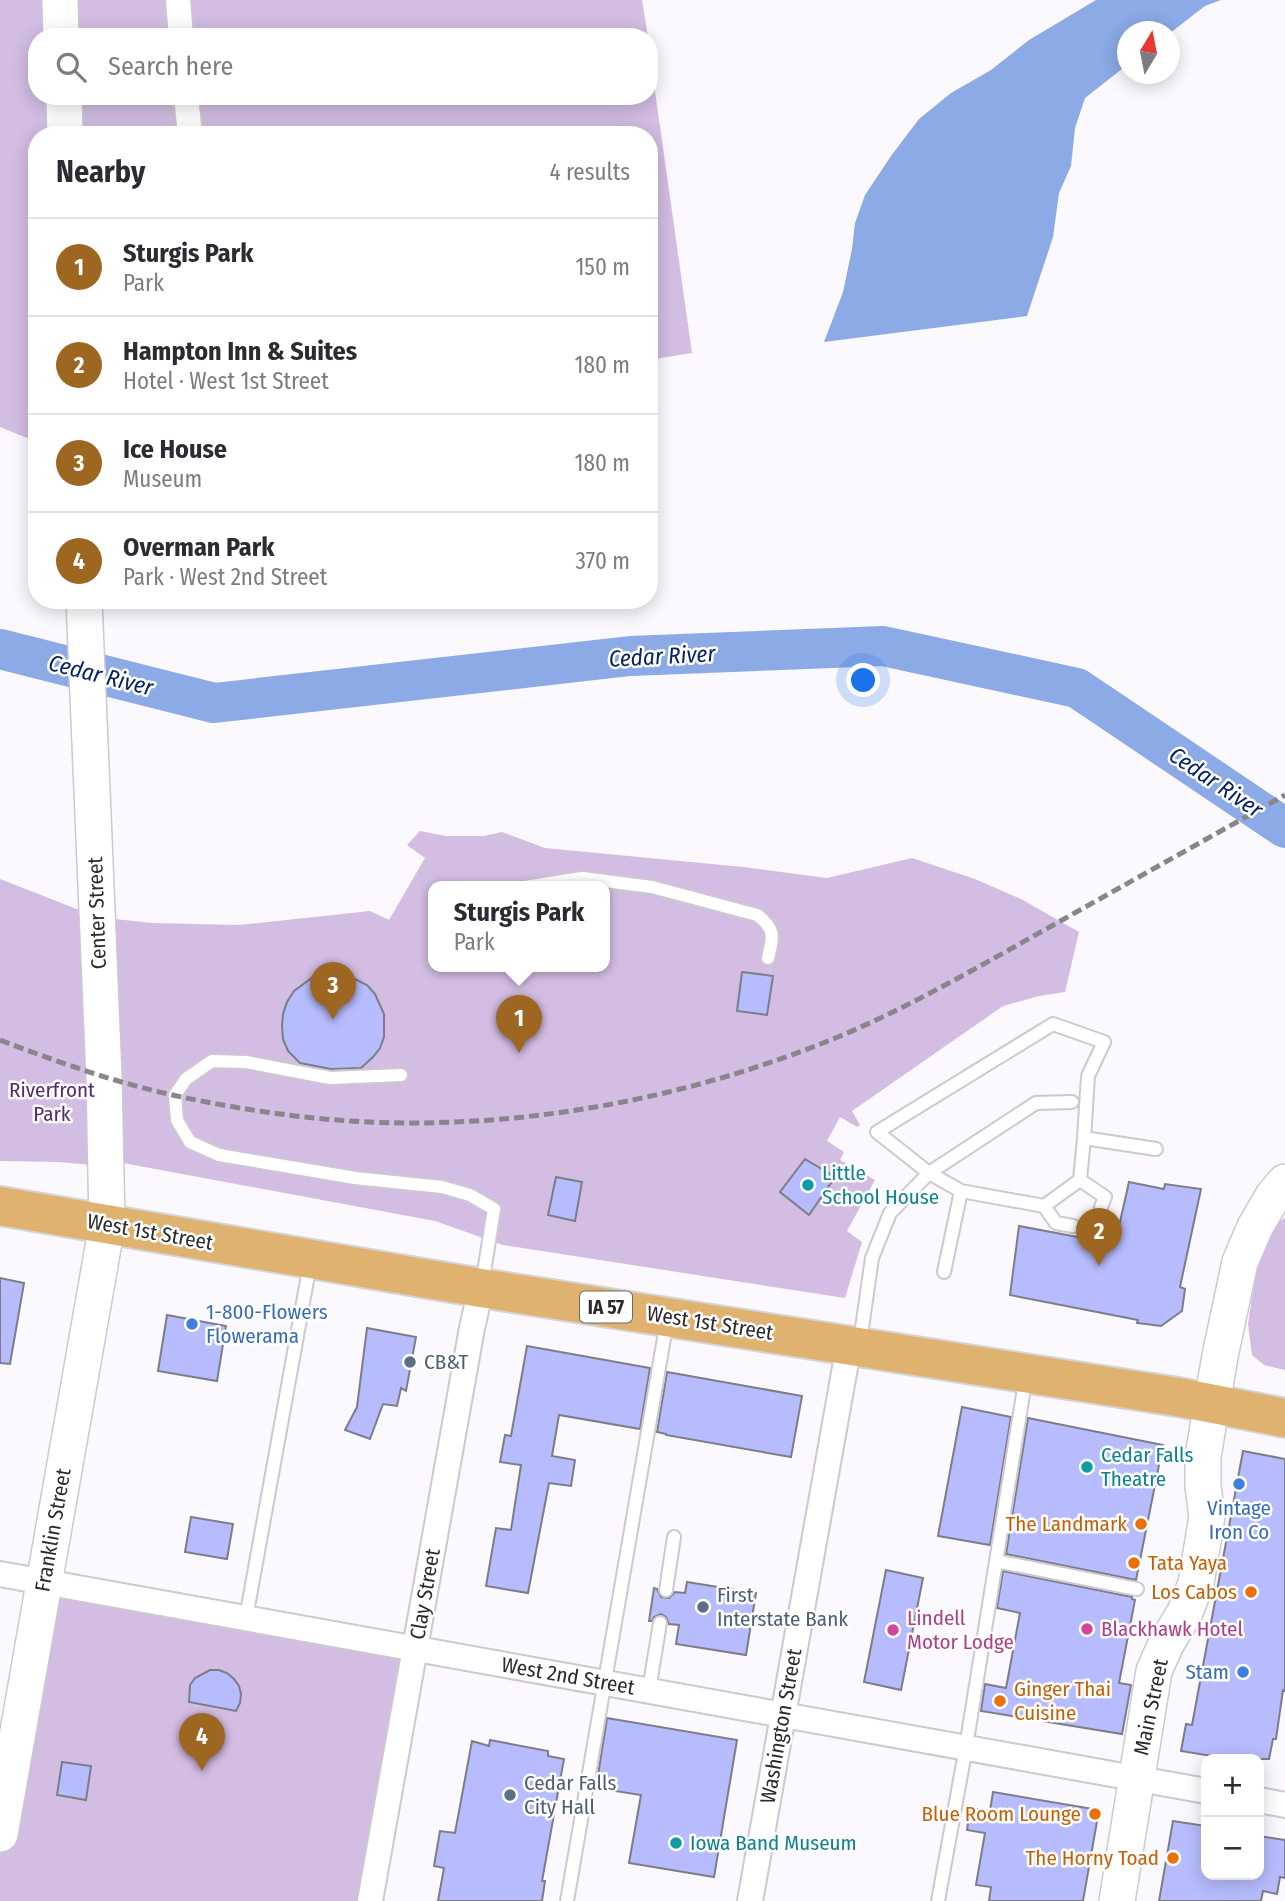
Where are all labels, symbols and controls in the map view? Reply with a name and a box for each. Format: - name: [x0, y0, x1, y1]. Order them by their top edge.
- north arrow: [1117, 21, 1180, 84]
- search box: [28, 28, 658, 105]
- icon: search: [52, 48, 90, 86]
- text: Search here: [108, 51, 233, 82]
- text: Nearby: [56, 154, 145, 190]
- text: 4 results: [549, 158, 630, 186]
- text: Sturgis Park: [123, 238, 253, 269]
- text: 1: [74, 253, 84, 281]
- text: 150 m: [575, 253, 630, 281]
- text: Park: [123, 269, 164, 297]
- text: Hampton Inn & Suites: [123, 336, 357, 367]
- text: 2: [74, 351, 84, 379]
- text: 180 m: [574, 351, 630, 379]
- text: Hotel · West 1st Street: [123, 367, 329, 395]
- text: Ice House: [123, 434, 227, 465]
- text: 3: [74, 449, 84, 477]
- text: 180 m: [574, 449, 630, 477]
- text: Museum: [123, 465, 202, 493]
- text: Overman Park: [123, 532, 274, 563]
- text: 4: [73, 547, 85, 575]
- text: 370 m: [576, 547, 630, 575]
- text: Park · West 2nd Street: [123, 563, 327, 591]
- water label: Cedar River: [608, 639, 717, 673]
- water label: Cedar River: [46, 649, 157, 702]
- your location: [846, 663, 880, 697]
- water label: Cedar River: [1164, 741, 1269, 824]
- street label: Center Street: [82, 856, 112, 970]
- popup: [428, 881, 610, 972]
- text: Sturgis Park: [454, 897, 584, 928]
- text: Park: [454, 928, 495, 956]
- pin: 3: [310, 962, 356, 1020]
- pin: 1: [496, 995, 542, 1053]
- park label: Riverfront Park: [9, 1077, 95, 1127]
- place label: Little School House: [822, 1160, 939, 1210]
- marker: Little School House: [800, 1177, 816, 1193]
- street label: West 1st Street: [85, 1208, 215, 1256]
- pin: 2: [1076, 1208, 1122, 1266]
- road number: IA 57: [580, 1292, 632, 1322]
- place label: 1-800-Flowers Flowerama: [206, 1299, 328, 1349]
- street label: West 1st Street: [645, 1300, 775, 1346]
- marker: 1-800-Flowers Flowerama: [184, 1316, 200, 1332]
- place label: CB&T: [424, 1349, 468, 1375]
- marker: CB&T: [402, 1354, 418, 1370]
- place label: Cedar Falls Theatre: [1101, 1442, 1194, 1492]
- marker: Cedar Falls Theatre: [1079, 1459, 1095, 1475]
- street label: Franklin Street: [29, 1466, 77, 1594]
- marker: Vintage Iron Co: [1231, 1476, 1247, 1492]
- place label: Vintage Iron Co: [1207, 1495, 1271, 1545]
- place label: The Landmark: [1006, 1511, 1127, 1537]
- marker: The Landmark: [1133, 1516, 1149, 1532]
- street label: Clay Street: [404, 1546, 446, 1641]
- place label: Tata Yaya: [1148, 1550, 1227, 1576]
- marker: Tata Yaya: [1126, 1555, 1142, 1571]
- place label: Los Cabos: [1151, 1579, 1237, 1605]
- place label: First Interstate Bank: [717, 1582, 848, 1632]
- marker: Los Cabos: [1243, 1584, 1259, 1600]
- marker: First Interstate Bank: [695, 1599, 711, 1615]
- place label: Lindell Motor Lodge: [907, 1605, 1014, 1655]
- place label: Blackhawk Hotel: [1101, 1616, 1243, 1642]
- marker: Blackhawk Hotel: [1079, 1621, 1095, 1637]
- marker: Lindell Motor Lodge: [885, 1622, 901, 1638]
- street label: Washington Street: [755, 1646, 807, 1805]
- street label: West 2nd Street: [499, 1651, 637, 1701]
- street label: Main Street: [1128, 1656, 1174, 1758]
- place label: Stam: [1185, 1659, 1229, 1685]
- marker: Stam: [1235, 1664, 1251, 1680]
- place label: Ginger Thai Cuisine: [1014, 1676, 1111, 1726]
- marker: Ginger Thai Cuisine: [992, 1693, 1008, 1709]
- pin: 4: [179, 1713, 225, 1771]
- map controls: [1201, 1754, 1264, 1880]
- button: +: [1201, 1754, 1264, 1817]
- place label: Cedar Falls City Hall: [524, 1770, 617, 1820]
- marker: Cedar Falls City Hall: [502, 1787, 518, 1803]
- place label: Blue Room Lounge: [922, 1801, 1081, 1827]
- marker: Blue Room Lounge: [1087, 1806, 1103, 1822]
- button: −: [1201, 1817, 1264, 1880]
- place label: Iowa Band Museum: [690, 1830, 857, 1856]
- marker: Iowa Band Museum: [668, 1835, 684, 1851]
- place label: The Horny Toad: [1026, 1845, 1159, 1871]
- marker: The Horny Toad: [1165, 1850, 1181, 1866]

